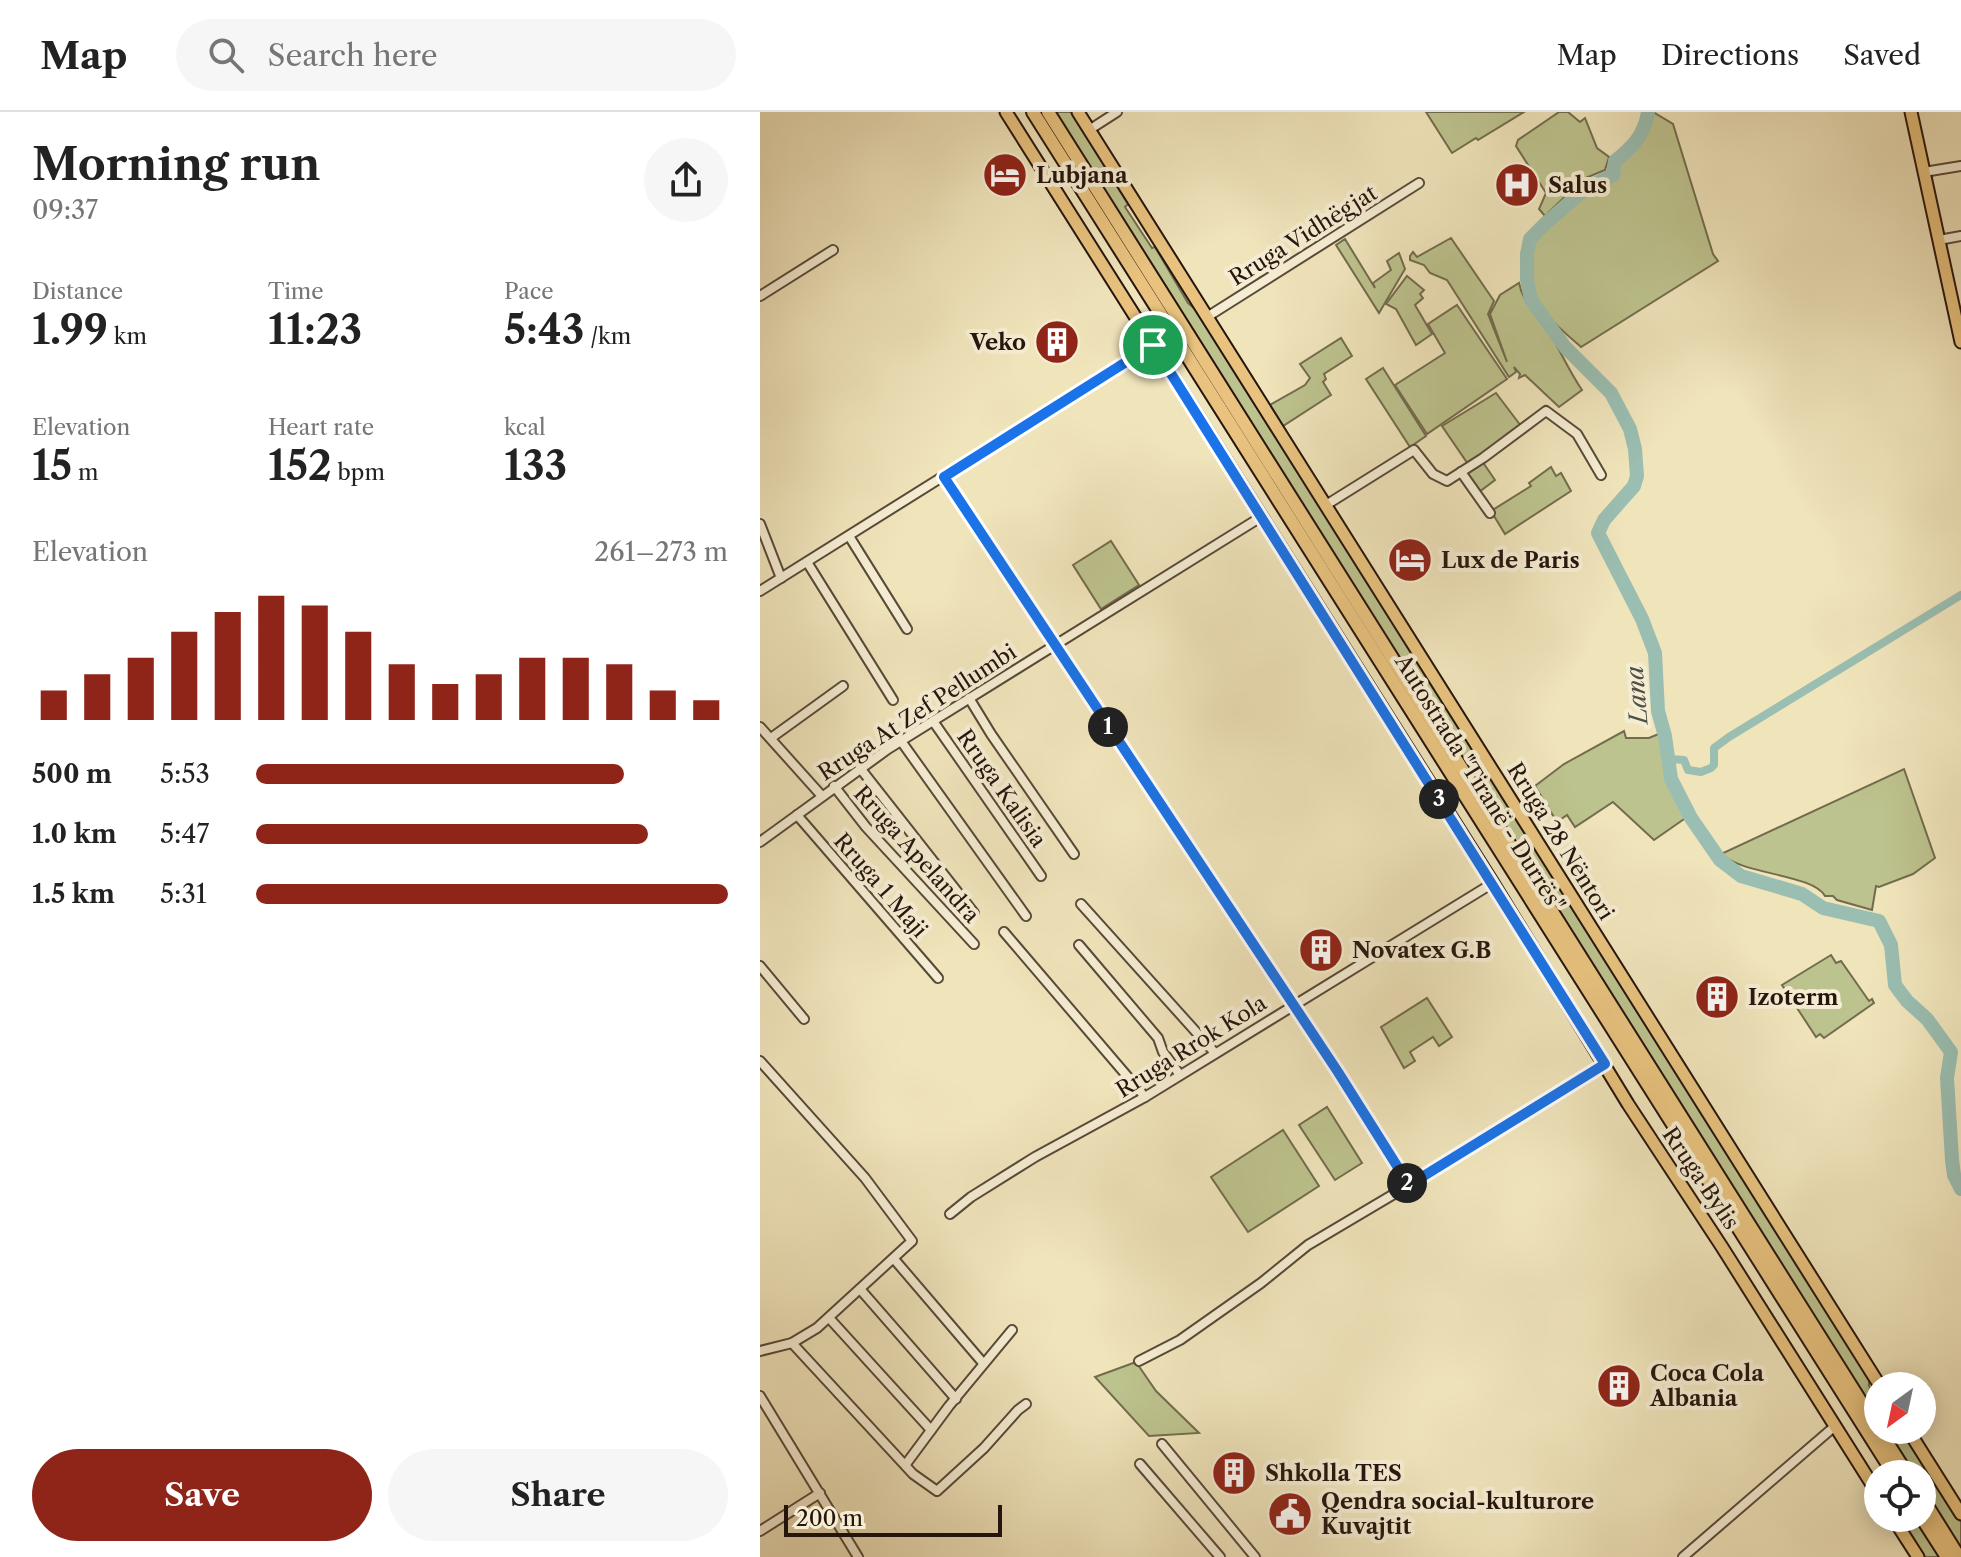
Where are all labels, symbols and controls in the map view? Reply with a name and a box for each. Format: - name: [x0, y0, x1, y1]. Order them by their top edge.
- search box: [176, 19, 736, 91]
- text: Map: [40, 32, 128, 79]
- icon: search: [204, 33, 248, 77]
- text: Search here: [268, 37, 438, 74]
- text: Map: [1557, 38, 1617, 72]
- text: Directions: [1661, 38, 1799, 72]
- text: Saved: [1843, 38, 1921, 72]
- text: Morning run: [32, 137, 321, 191]
- button: share: [644, 138, 728, 222]
- hotel icon: Lubjana: [981, 151, 1029, 199]
- hospital icon: Salus: [1493, 161, 1541, 209]
- place label: Lubjana: [1036, 162, 1128, 189]
- place label: Salus: [1548, 172, 1607, 199]
- street label: Rruga Vidhëgjat: [1224, 179, 1382, 292]
- text: 09:37: [32, 194, 98, 226]
- text: Distance: [32, 278, 123, 305]
- text: Time: [268, 278, 324, 305]
- text: Pace: [504, 278, 554, 305]
- text: 1.99: [32, 305, 108, 354]
- text: 11:23: [268, 305, 362, 354]
- text: 5:43: [504, 305, 584, 354]
- pin: [1119, 311, 1187, 379]
- building icon: Veko: [1033, 318, 1081, 366]
- text: km: [108, 323, 147, 350]
- text: /km: [584, 323, 631, 350]
- icon: arrive: [1131, 323, 1175, 367]
- place label: Veko: [969, 329, 1026, 356]
- text: Elevation: [32, 414, 130, 441]
- text: Heart rate: [268, 414, 374, 441]
- text: kcal: [504, 414, 546, 441]
- text: 15: [32, 441, 72, 490]
- text: 152: [268, 441, 332, 490]
- text: 133: [504, 441, 567, 490]
- text: m: [72, 459, 98, 486]
- text: bpm: [332, 459, 385, 486]
- text: Elevation: [32, 536, 148, 568]
- text: 261–273 m: [594, 536, 728, 568]
- hotel icon: Lux de Paris: [1386, 536, 1434, 584]
- place label: Lux de Paris: [1441, 547, 1580, 574]
- street label: Rruga At Zef Pellumbi: [813, 638, 1022, 787]
- street label: Autostrada "Tiranë - Durrës": [1389, 649, 1570, 917]
- water label: Lana: [1620, 665, 1654, 727]
- pin: 1: [1088, 707, 1128, 747]
- text: 1: [1103, 713, 1113, 740]
- street label: Rruga Kalisia: [951, 724, 1052, 853]
- text: 500 m: [32, 758, 112, 790]
- text: 5:53: [160, 758, 210, 790]
- street label: Rruga 28 Nëntori: [1501, 758, 1620, 925]
- pin: 3: [1419, 779, 1459, 819]
- street label: Rruga Apelandra: [848, 780, 985, 929]
- text: 3: [1433, 785, 1445, 812]
- text: 1.0 km: [32, 818, 117, 850]
- text: 5:47: [160, 818, 209, 850]
- street label: Rruga 1 Maji: [828, 828, 933, 943]
- text: 1.5 km: [32, 878, 115, 910]
- text: 5:31: [160, 878, 207, 910]
- building icon: Novatex G.B: [1297, 926, 1345, 974]
- place label: Novatex G.B: [1352, 937, 1491, 964]
- building icon: Izoterm: [1693, 973, 1741, 1021]
- place label: Izoterm: [1748, 984, 1838, 1011]
- street label: Rruga Rrok Kola: [1111, 989, 1272, 1104]
- street label: Rruga Bylis: [1656, 1122, 1745, 1235]
- pin: 2: [1387, 1163, 1427, 1203]
- text: 2: [1401, 1169, 1414, 1196]
- place label: Coca Cola Albania: [1649, 1360, 1764, 1412]
- building icon: Coca Cola Albania: [1595, 1362, 1643, 1410]
- north arrow: [1864, 1372, 1936, 1444]
- map controls: [1864, 1372, 1936, 1532]
- button: Save: [32, 1449, 372, 1541]
- button: Share: [388, 1449, 728, 1541]
- building icon: Shkolla TES: [1210, 1449, 1258, 1497]
- place label: Shkolla TES: [1265, 1460, 1402, 1487]
- button: locate: [1864, 1460, 1936, 1532]
- place label: Qendra social-kulturore Kuvajtit: [1321, 1488, 1594, 1540]
- public building icon: Qendra social-kulturore Kuvajtit: [1266, 1490, 1314, 1538]
- scale bar: [784, 1501, 1002, 1537]
- text: 200 m: [796, 1505, 863, 1532]

